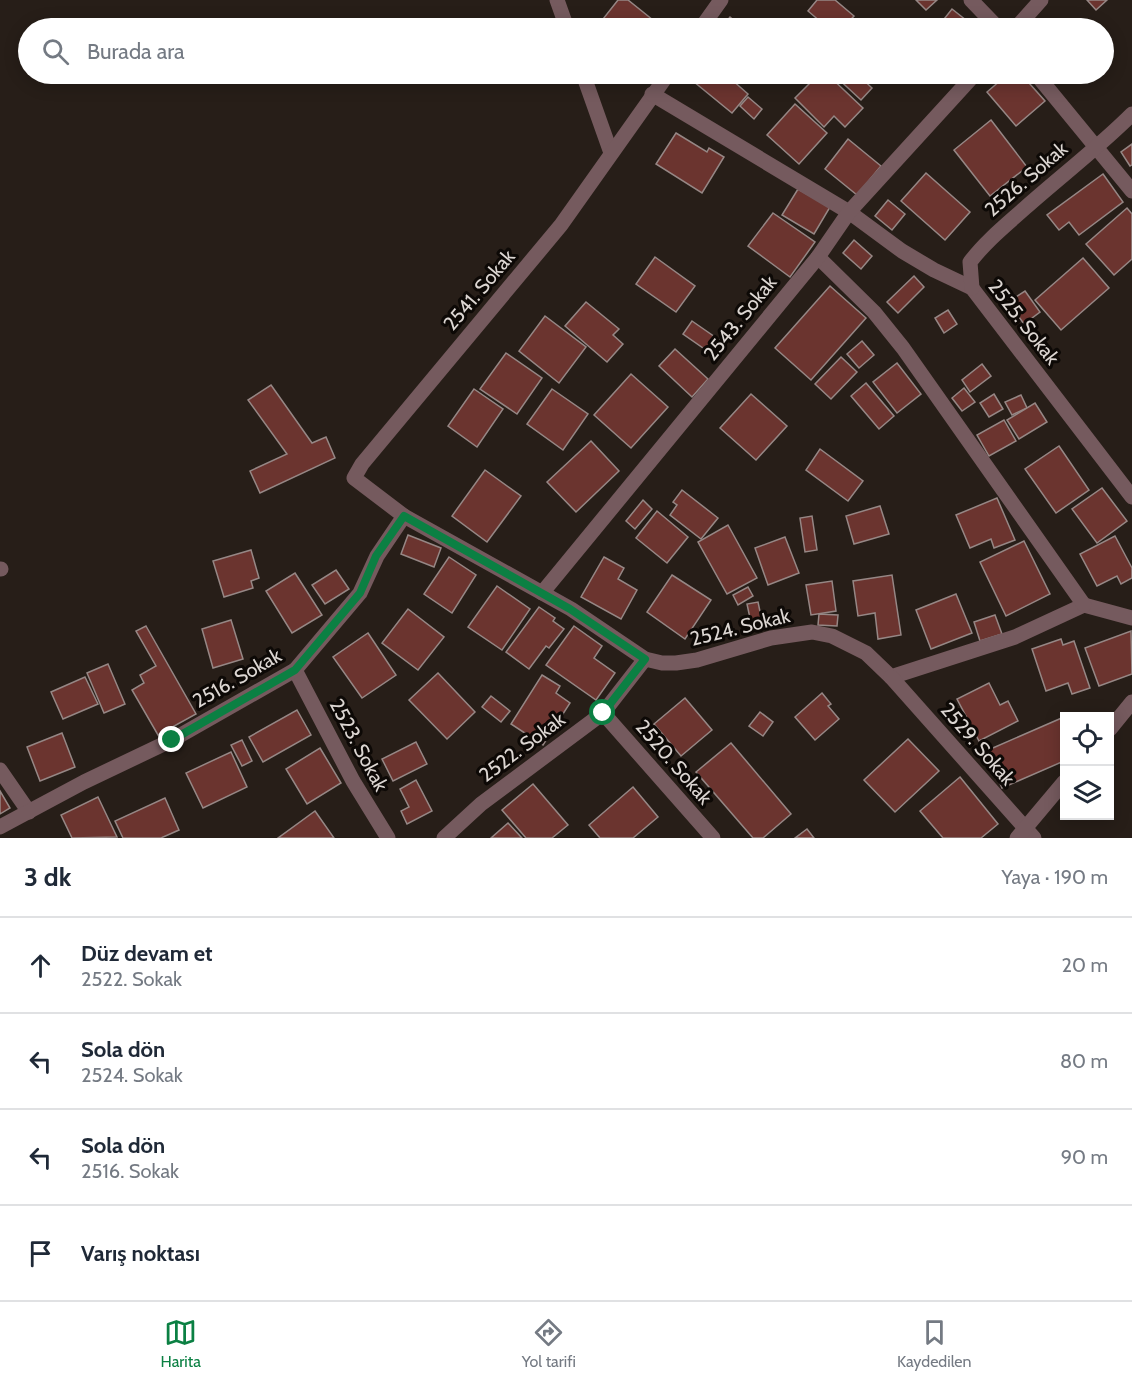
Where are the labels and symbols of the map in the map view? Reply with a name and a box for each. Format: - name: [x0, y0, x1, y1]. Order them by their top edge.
- street label: 2526. Sokak: [980, 136, 1072, 221]
- street label: 2541. Sokak: [438, 245, 520, 335]
- street label: 2543. Sokak: [698, 271, 782, 365]
- street label: 2525. Sokak: [983, 275, 1065, 369]
- street label: 2524. Sokak: [688, 603, 792, 651]
- street label: 2516. Sokak: [189, 643, 285, 713]
- street label: 2523. Sokak: [325, 695, 393, 795]
- street label: 2529. Sokak: [936, 698, 1020, 790]
- route start: [589, 699, 615, 725]
- street label: 2522. Sokak: [474, 707, 570, 787]
- street label: 2520. Sokak: [631, 715, 717, 809]
- route end: [158, 726, 184, 752]

